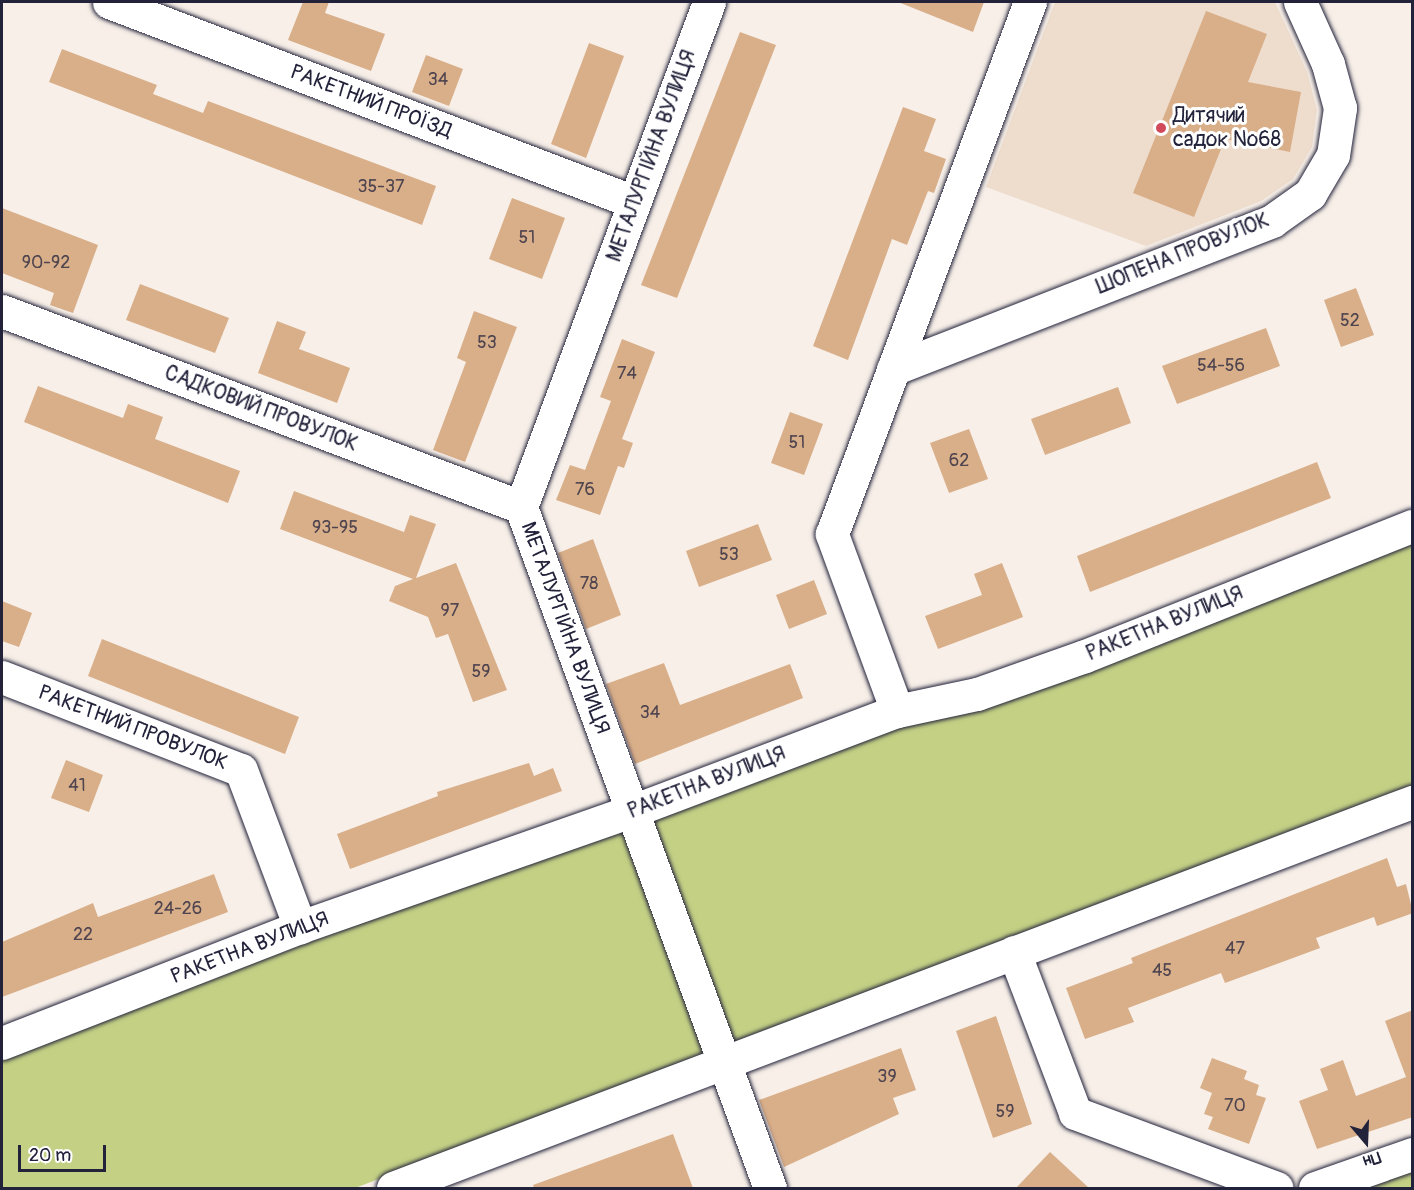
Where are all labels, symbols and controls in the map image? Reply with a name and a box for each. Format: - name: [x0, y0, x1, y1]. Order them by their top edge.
- street label: МЕТАЛУРГІЙНА ВУЛИЦЯ: [602, 47, 702, 265]
- street label: РАКЕТНИЙ ПРОЇЗД: [287, 60, 455, 144]
- house number: 34: [428, 69, 448, 91]
- place label: Дитячий садок №68: [1173, 103, 1281, 153]
- marker: Дитячий садок №68: [1154, 121, 1168, 135]
- house number: 35-37: [357, 176, 405, 198]
- street label: ШОПЕНА ПРОВУЛОК: [1093, 208, 1273, 300]
- house number: 51: [519, 227, 535, 249]
- house number: 90-92: [22, 252, 70, 274]
- house number: 52: [1340, 310, 1360, 332]
- house number: 53: [477, 332, 497, 354]
- house number: 54-56: [1197, 355, 1245, 377]
- street label: САДКОВИЙ ПРОВУЛОК: [161, 360, 361, 458]
- house number: 74: [617, 363, 637, 385]
- house number: 51: [789, 432, 805, 454]
- house number: 62: [949, 450, 969, 472]
- house number: 76: [575, 479, 595, 501]
- house number: 93-95: [312, 517, 358, 539]
- street label: МЕТАЛУРГІЙНА ВУЛИЦЯ: [515, 519, 615, 737]
- house number: 53: [719, 544, 739, 566]
- house number: 78: [580, 573, 598, 595]
- street label: РАКЕТНА ВУЛИЦЯ: [1083, 581, 1247, 667]
- house number: 97: [441, 600, 459, 622]
- house number: 59: [471, 661, 491, 683]
- street label: РАКЕТНИЙ ПРОВУЛОК: [35, 680, 231, 776]
- house number: 34: [640, 702, 660, 724]
- street label: РАКЕТНА ВУЛИЦЯ: [625, 741, 789, 825]
- house number: 41: [68, 775, 86, 797]
- house number: 24-26: [154, 898, 202, 920]
- street label: РАКЕТНА ВУЛИЦЯ: [168, 906, 332, 990]
- house number: 22: [73, 924, 93, 946]
- house number: 47: [1225, 938, 1245, 960]
- house number: 45: [1152, 960, 1172, 982]
- house number: 39: [877, 1066, 897, 1088]
- house number: 70: [1224, 1095, 1246, 1117]
- house number: 59: [995, 1101, 1015, 1123]
- north arrow: [1336, 1112, 1396, 1172]
- scale bar: [21, 1133, 110, 1171]
- text: 20 m: [29, 1144, 71, 1167]
- text: Пн: [1360, 1147, 1383, 1171]

